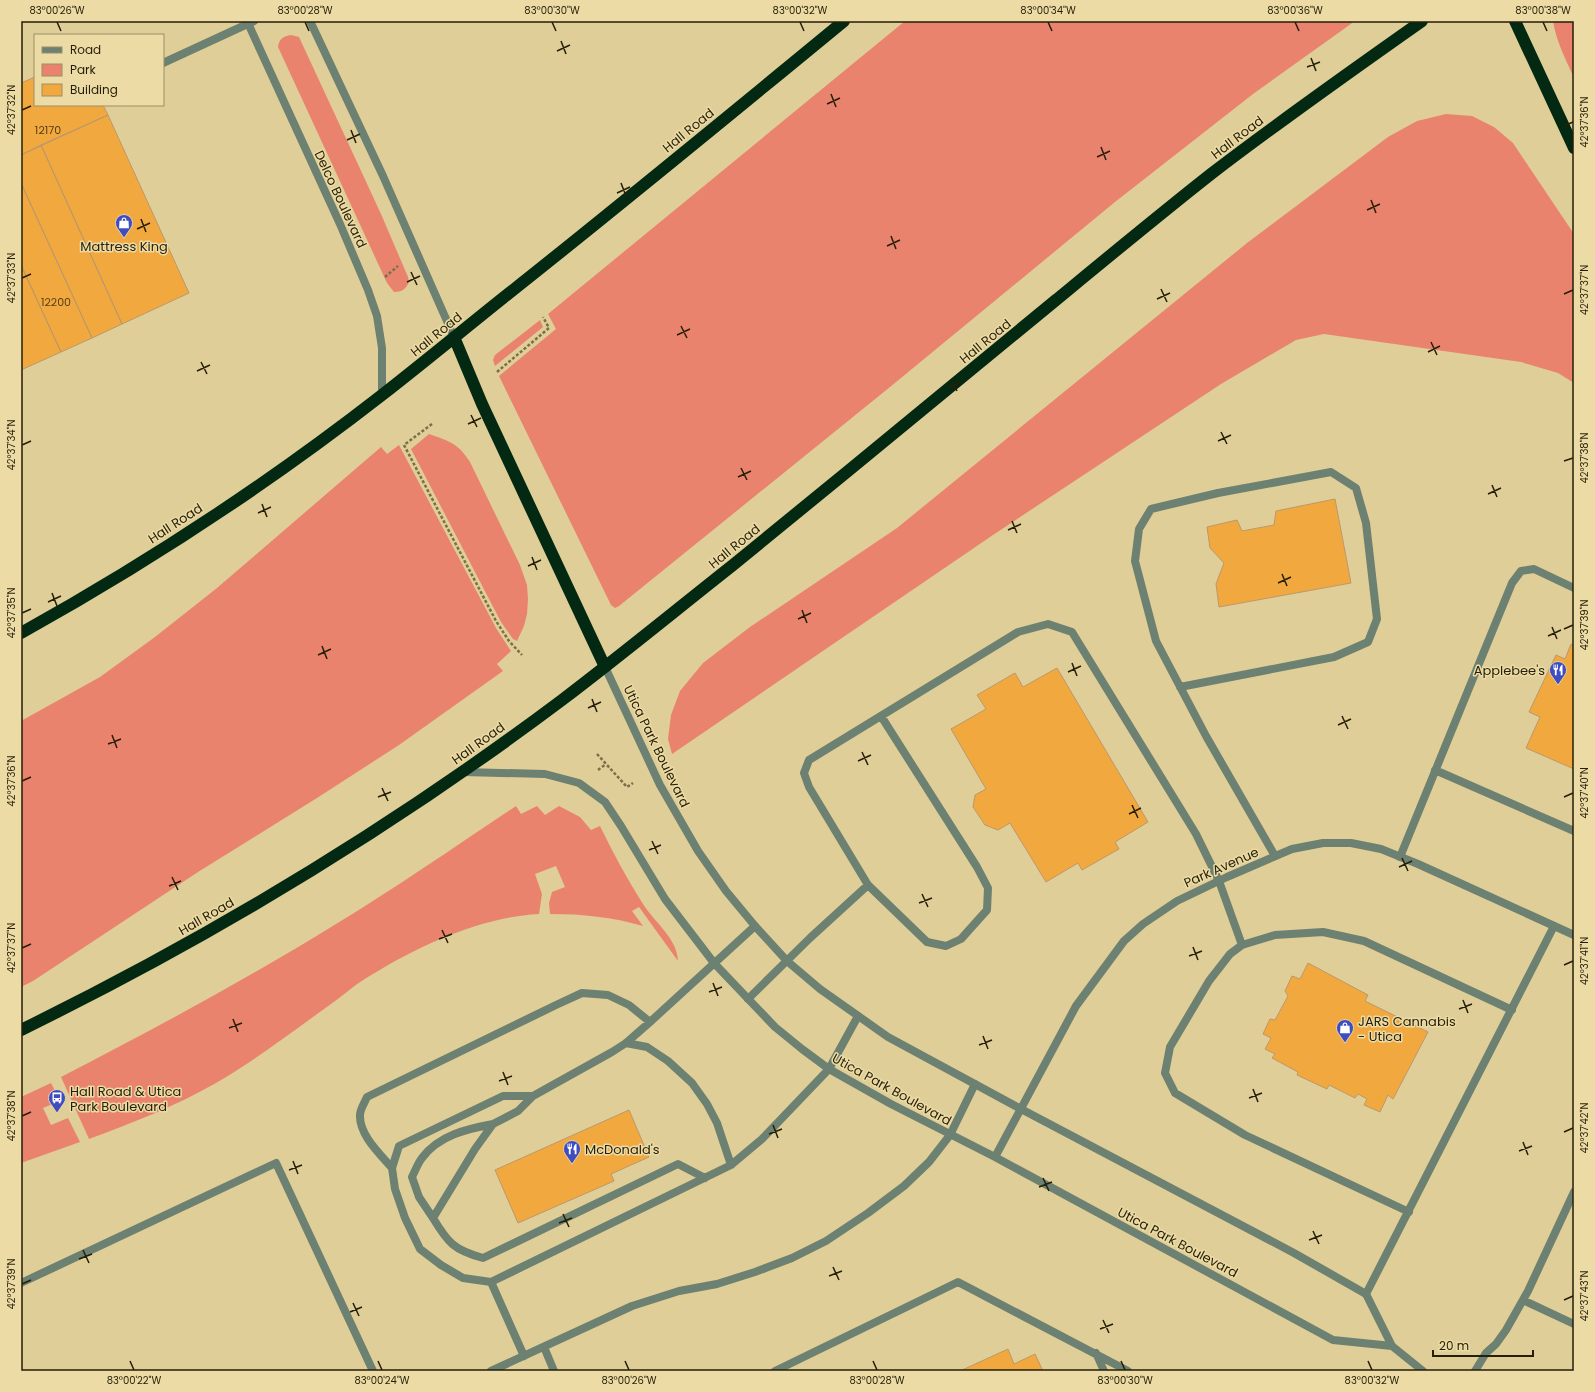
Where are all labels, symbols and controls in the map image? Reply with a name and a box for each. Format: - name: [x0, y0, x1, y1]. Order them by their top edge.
- text: 83°00'26"W: [29, 3, 85, 18]
- text: 83°00'28"W: [277, 3, 333, 18]
- text: 83°00'30"W: [524, 3, 580, 18]
- text: 83°00'32"W: [773, 3, 828, 18]
- text: 83°00'34"W: [1020, 3, 1076, 18]
- text: 83°00'36"W: [1267, 3, 1323, 18]
- text: 83°00'38"W: [1515, 3, 1571, 18]
- legend: [34, 34, 164, 106]
- text: Road: [70, 41, 101, 58]
- text: Park: [70, 61, 97, 78]
- text: Building: [70, 81, 118, 98]
- text: 42°37'32"N: [4, 85, 19, 135]
- text: 42°37'36"N: [1577, 96, 1592, 148]
- street label: Hall Road: [658, 104, 718, 157]
- street label: Hall Road: [1207, 111, 1268, 163]
- house number: 12170: [35, 122, 61, 138]
- street label: Delco Boulevard: [310, 147, 371, 251]
- shop icon: Mattress King: [114, 213, 134, 238]
- place label: Mattress King: [80, 237, 168, 256]
- text: 42°37'33"N: [4, 253, 19, 303]
- text: 42°37'37"N: [1577, 265, 1592, 315]
- house number: 12200: [41, 294, 71, 310]
- street label: Hall Road: [406, 308, 466, 361]
- street label: Hall Road: [955, 315, 1015, 368]
- text: 42°37'34"N: [4, 419, 19, 471]
- text: 42°37'38"N: [1577, 432, 1592, 484]
- street label: Hall Road: [144, 499, 206, 548]
- street label: Hall Road: [704, 520, 764, 573]
- text: 42°37'35"N: [4, 587, 19, 639]
- text: 42°37'39"N: [1577, 599, 1592, 651]
- restaurant icon: Applebee's: [1548, 660, 1568, 685]
- place label: Applebee's: [1474, 661, 1545, 680]
- street label: Utica Park Boulevard: [619, 682, 694, 811]
- street label: Hall Road: [448, 718, 509, 769]
- text: 42°37'36"N: [4, 755, 19, 807]
- text: 42°37'40"N: [1577, 767, 1592, 819]
- street label: Park Avenue: [1181, 842, 1262, 892]
- street label: Hall Road: [175, 893, 238, 940]
- text: 42°37'37"N: [4, 923, 19, 973]
- text: 42°37'41"N: [1577, 937, 1592, 985]
- place label: JARS Cannabis - Utica: [1358, 1012, 1456, 1046]
- shop icon: JARS Cannabis - Utica: [1335, 1018, 1355, 1043]
- street label: Utica Park Boulevard: [829, 1049, 955, 1130]
- place label: Hall Road & Utica Park Boulevard: [70, 1082, 181, 1116]
- bus stop icon: Hall Road & Utica Park Boulevard: [47, 1088, 67, 1113]
- text: 42°37'38"N: [4, 1090, 19, 1142]
- text: 42°37'42"N: [1577, 1102, 1592, 1154]
- restaurant icon: McDonald's: [562, 1139, 582, 1164]
- place label: McDonald's: [585, 1140, 660, 1159]
- street label: Utica Park Boulevard: [1114, 1203, 1241, 1282]
- text: 42°37'39"N: [4, 1258, 19, 1310]
- text: 42°37'43"N: [1577, 1270, 1592, 1322]
- scale bar: [1433, 1332, 1533, 1358]
- text: 20 m: [1439, 1337, 1469, 1354]
- text: 83°00'22"W: [107, 1373, 162, 1388]
- text: 83°00'24"W: [354, 1373, 410, 1388]
- text: 83°00'26"W: [601, 1373, 657, 1388]
- text: 83°00'28"W: [849, 1373, 905, 1388]
- text: 83°00'30"W: [1097, 1373, 1153, 1388]
- text: 83°00'32"W: [1345, 1373, 1400, 1388]

